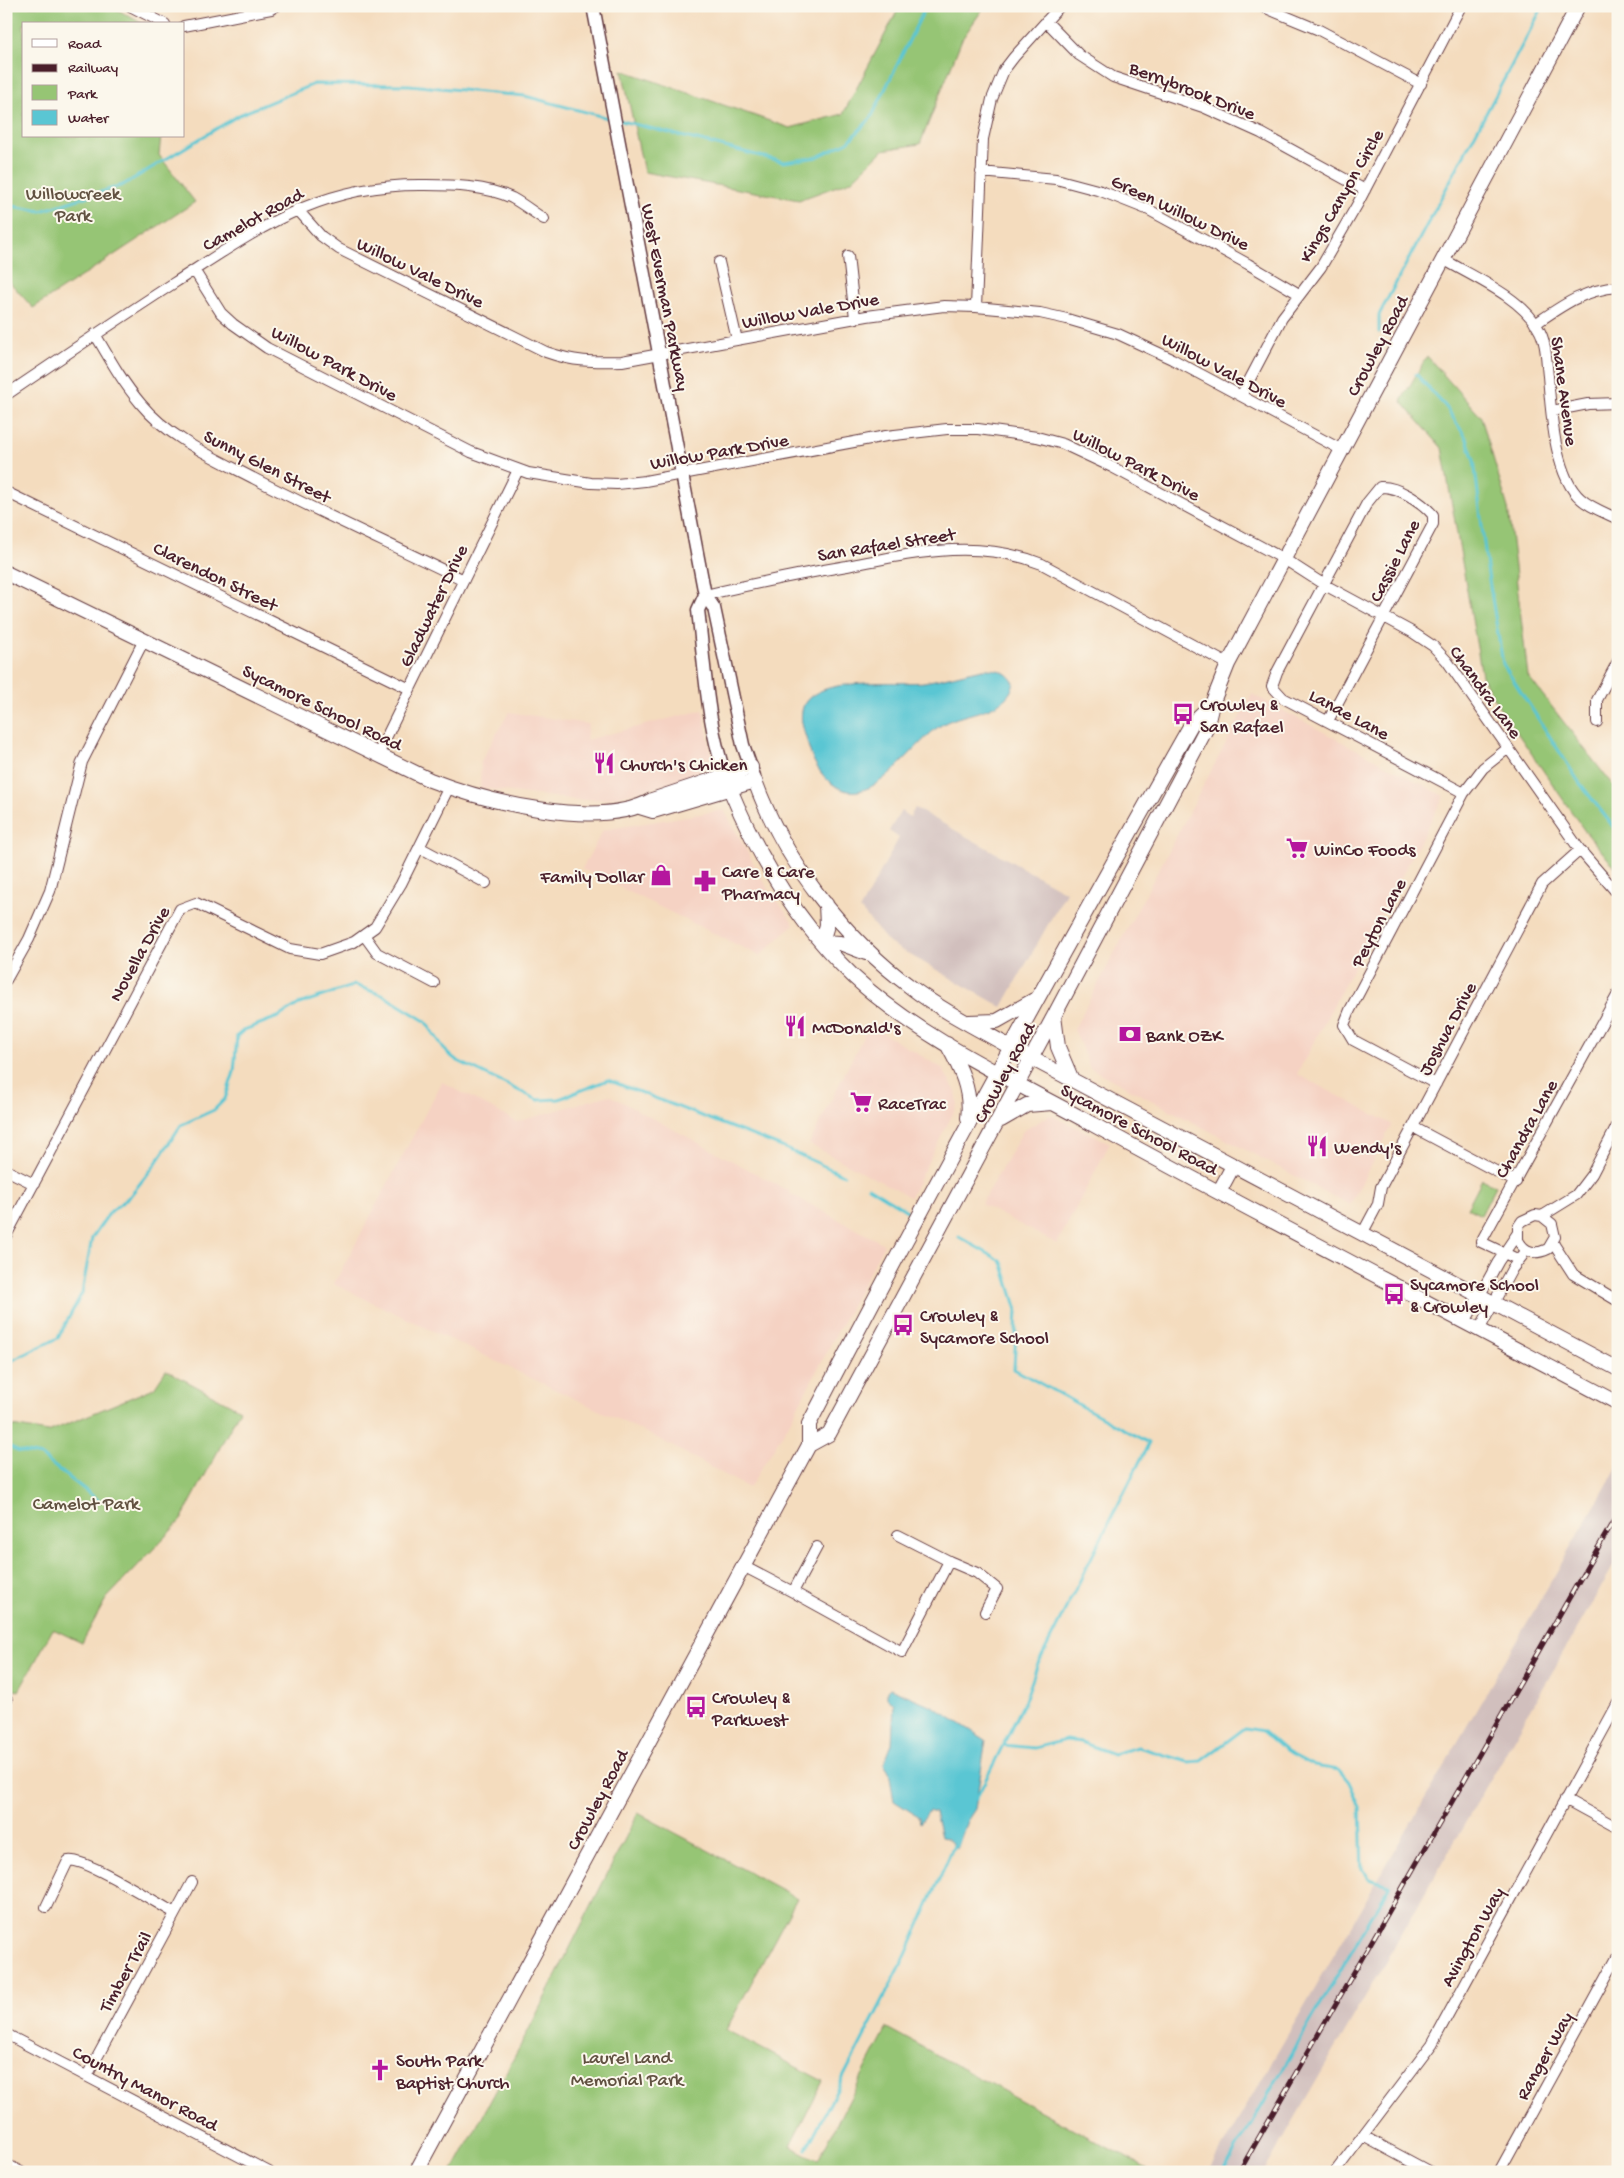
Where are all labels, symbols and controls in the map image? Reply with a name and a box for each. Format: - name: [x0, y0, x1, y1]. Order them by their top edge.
- legend: [22, 22, 185, 138]
- text: Road: [68, 36, 102, 54]
- street label: Berrybrook Drive: [1125, 57, 1258, 127]
- text: Railway: [68, 60, 119, 78]
- text: Park: [67, 86, 98, 104]
- text: Water: [68, 110, 110, 128]
- street label: Kings Canyon Circle: [1296, 126, 1391, 268]
- street label: Green Willow Drive: [1107, 171, 1253, 258]
- street label: Camelot Road: [199, 183, 310, 258]
- park label: Willowcreek Park: [26, 184, 122, 229]
- street label: West Everman Parkway: [634, 202, 693, 394]
- street label: Willow Vale Drive: [352, 233, 487, 315]
- street label: Willow Vale Drive: [740, 289, 881, 336]
- street label: Crowley Road: [1343, 291, 1416, 401]
- street label: Willow Park Drive: [266, 322, 401, 408]
- street label: Willow Vale Drive: [1157, 329, 1290, 415]
- street label: Shane Avenue: [1543, 335, 1582, 448]
- street label: Willow Park Drive: [1068, 424, 1203, 508]
- street label: Sunny Glen Street: [199, 426, 336, 511]
- street label: Willow Park Drive: [649, 430, 791, 477]
- street label: Cassie Lane: [1366, 516, 1427, 607]
- street label: San Rafael Street: [816, 524, 959, 569]
- street label: Clarendon Street: [148, 538, 283, 619]
- street label: Gladwater Drive: [396, 541, 475, 671]
- street label: Chandra Lane: [1443, 642, 1526, 744]
- street label: Sycamore School Road: [238, 660, 407, 759]
- street label: Lanae Lane: [1304, 685, 1393, 747]
- place label: Crowley & San Rafael: [1200, 695, 1284, 740]
- bus stop icon: Crowley & San Rafael: [1170, 701, 1196, 727]
- restaurant icon: Church's Chicken: [591, 750, 617, 776]
- place label: Church's Chicken: [620, 755, 748, 778]
- supermarket icon: WinCo Foods: [1284, 835, 1310, 861]
- place label: WinCo Foods: [1314, 840, 1417, 863]
- shop icon: Family Dollar: [648, 862, 674, 888]
- place label: Care & Care Pharmacy: [721, 862, 815, 907]
- place label: Family Dollar: [539, 867, 646, 890]
- pharmacy icon: Care & Care Pharmacy: [692, 868, 718, 894]
- street label: Peyton Lane: [1347, 875, 1413, 973]
- street label: Novella Drive: [105, 903, 177, 1006]
- street label: Joshua Drive: [1415, 979, 1483, 1080]
- restaurant icon: McDonald's: [782, 1013, 808, 1039]
- place label: McDonald's: [812, 1018, 902, 1041]
- street label: Crowley Road: [970, 1018, 1043, 1128]
- bank icon: Bank OZK: [1117, 1021, 1143, 1047]
- place label: Bank OZK: [1145, 1026, 1225, 1049]
- street label: Chandra Lane: [1492, 1076, 1565, 1183]
- street label: Sycamore School Road: [1056, 1080, 1223, 1183]
- supermarket icon: RaceTrac: [848, 1089, 874, 1115]
- place label: RaceTrac: [878, 1094, 946, 1117]
- restaurant icon: Wendy's: [1304, 1133, 1330, 1159]
- place label: Wendy's: [1334, 1138, 1402, 1161]
- place label: Sycamore School & Crowley: [1410, 1275, 1539, 1320]
- bus stop icon: Sycamore School & Crowley: [1381, 1281, 1407, 1307]
- place label: Crowley & Sycamore School: [920, 1306, 1049, 1351]
- bus stop icon: Crowley & Sycamore School: [890, 1312, 916, 1338]
- park label: Camelot Park: [33, 1494, 141, 1517]
- place label: Crowley & Parkwest: [711, 1688, 790, 1733]
- bus stop icon: Crowley & Parkwest: [683, 1694, 709, 1720]
- street label: Crowley Road: [563, 1745, 636, 1855]
- street label: Avington Way: [1437, 1883, 1511, 1992]
- street label: Timber Trail: [95, 1928, 159, 2018]
- street label: Ranger Way: [1512, 2008, 1580, 2105]
- street label: Country Manor Road: [68, 2042, 223, 2139]
- park label: Laurel Land Memorial Park: [571, 2048, 685, 2093]
- place label: South Park Baptist Church: [395, 2051, 510, 2096]
- church icon: South Park Baptist Church: [367, 2057, 393, 2083]

